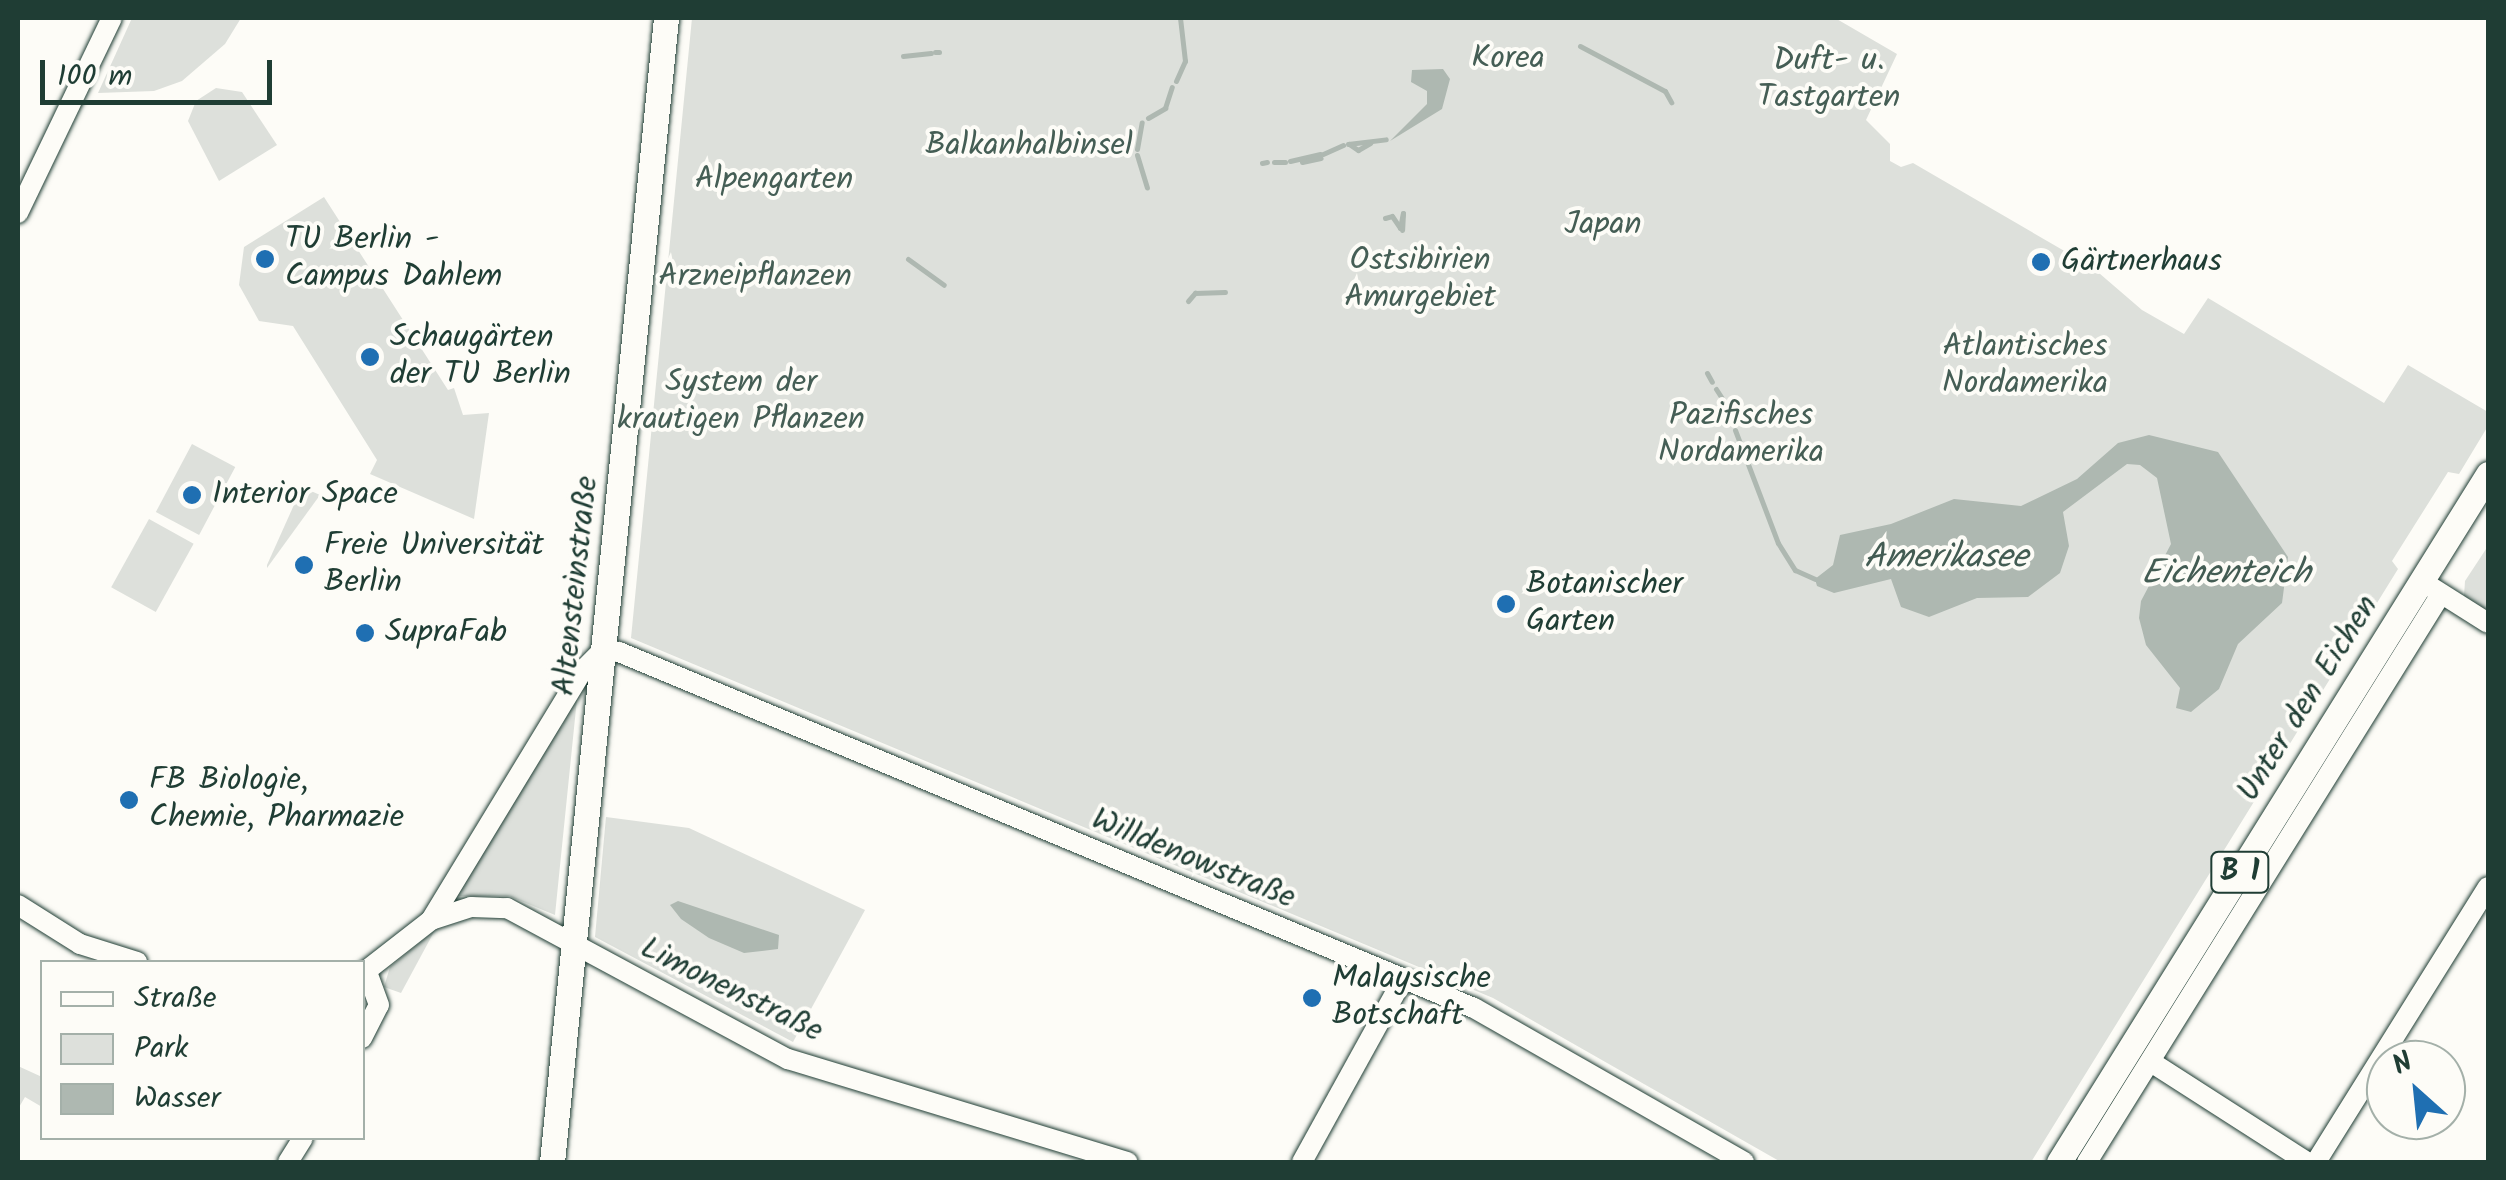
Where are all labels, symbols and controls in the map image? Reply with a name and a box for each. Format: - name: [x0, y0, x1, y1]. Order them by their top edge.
- scale bar: [45, 40, 278, 102]
- park label: Korea: [1471, 40, 1545, 78]
- park label: Duft- u. Tastgarten: [1758, 43, 1900, 118]
- text: 100 m: [57, 53, 132, 101]
- park label: Balkanhalbinsel: [925, 127, 1133, 165]
- park label: Alpengarten: [695, 161, 853, 199]
- park label: Japan: [1564, 206, 1642, 244]
- place label: TU Berlin - Campus Dahlem: [285, 222, 502, 297]
- park label: Ostsibirien Amurgebiet: [1344, 243, 1496, 318]
- place label: Gärtnerhaus: [2061, 243, 2222, 281]
- marker: TU Berlin - Campus Dahlem: [254, 248, 276, 270]
- marker: Gärtnerhaus: [2030, 251, 2052, 273]
- park label: Arzneipflanzen: [658, 258, 852, 296]
- place label: Schaugärten der TU Berlin: [390, 320, 571, 395]
- park label: Atlantisches Nordamerika: [1942, 329, 2108, 404]
- marker: Schaugärten der TU Berlin: [359, 346, 381, 368]
- park label: System der krautigen Pflanzen: [617, 365, 865, 440]
- park label: Pazifisches Nordamerika: [1658, 398, 1824, 473]
- street label: Altensteinstraße: [546, 474, 608, 698]
- place label: Interior Space: [212, 476, 398, 514]
- marker: Interior Space: [181, 484, 203, 506]
- place label: Freie Universität Berlin: [324, 528, 544, 603]
- water label: Amerikasee: [1864, 537, 2028, 579]
- water label: Eichenteich: [2141, 553, 2311, 595]
- marker: Freie Universität Berlin: [293, 554, 315, 576]
- place label: Botanischer Garten: [1526, 567, 1683, 642]
- street label: Unter den Eichen: [2230, 589, 2388, 809]
- marker: Botanischer Garten: [1495, 593, 1517, 615]
- place label: SupraFab: [385, 614, 507, 652]
- marker: SupraFab: [354, 622, 376, 644]
- place label: FB Biologie, Chemie, Pharmazie: [149, 763, 404, 838]
- marker: FB Biologie, Chemie, Pharmazie: [118, 789, 140, 811]
- street label: Willdenowstraße: [1085, 802, 1301, 918]
- road number: B 1: [2210, 847, 2270, 897]
- street label: Limonenstraße: [633, 930, 829, 1052]
- legend: [40, 960, 365, 1140]
- place label: Malaysische Botschaft: [1332, 961, 1491, 1036]
- text: Straße: [134, 975, 217, 1023]
- marker: Malaysische Botschaft: [1301, 987, 1323, 1009]
- text: Park: [134, 1025, 188, 1073]
- north arrow: [2366, 1040, 2466, 1140]
- text: N: [2385, 1041, 2421, 1089]
- text: Wasser: [134, 1075, 221, 1123]

